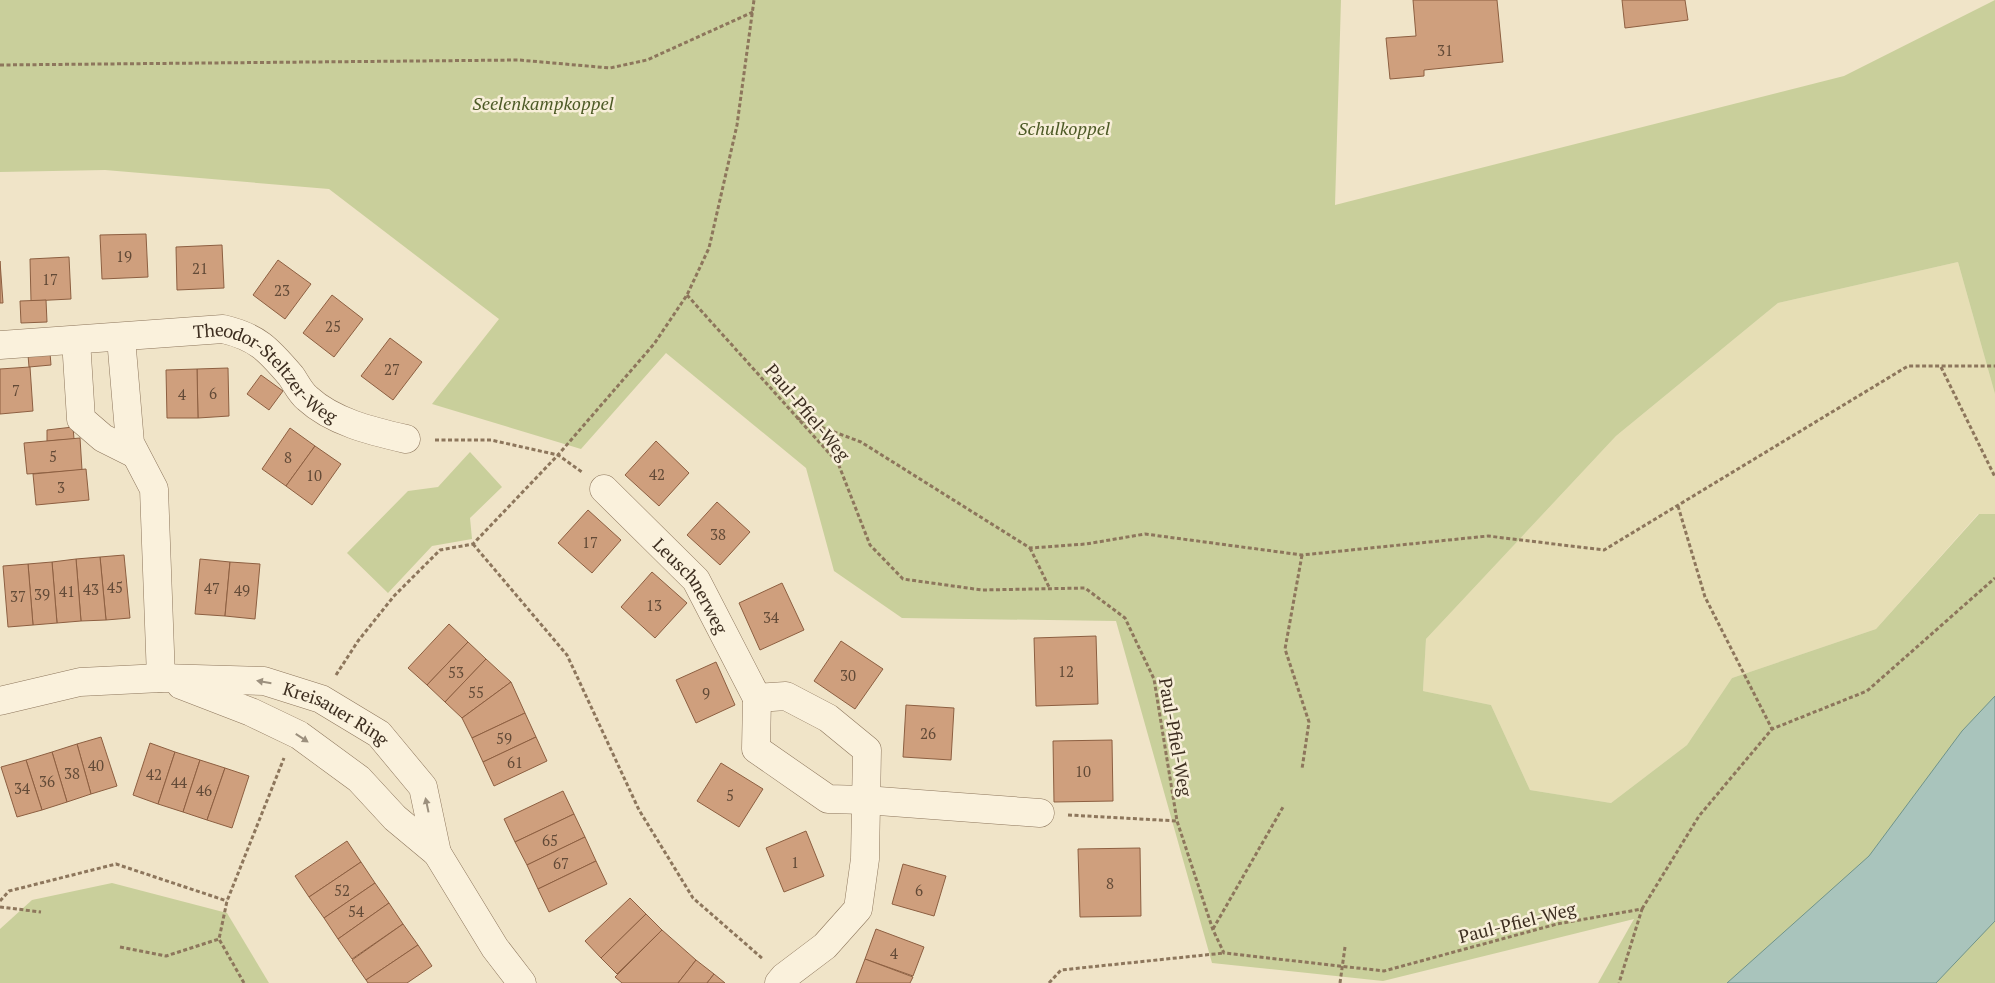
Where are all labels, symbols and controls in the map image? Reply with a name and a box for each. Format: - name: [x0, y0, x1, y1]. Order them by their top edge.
- house number: 31: [1437, 40, 1453, 60]
- park label: Seelenkampkoppel: [472, 91, 614, 115]
- park label: Schulkoppel: [1018, 116, 1110, 140]
- house number: 19: [116, 246, 132, 266]
- house number: 21: [192, 258, 208, 278]
- house number: 17: [42, 269, 58, 289]
- house number: 23: [274, 280, 290, 300]
- house number: 25: [325, 316, 341, 336]
- street label: Theodor-Steltzer-Weg: [192, 317, 342, 428]
- street label: Paul-Pfiel-Weg: [760, 358, 856, 466]
- house number: 27: [384, 359, 400, 379]
- house number: 7: [12, 380, 20, 400]
- house number: 6: [209, 383, 217, 403]
- house number: 4: [178, 384, 186, 404]
- house number: 5: [49, 446, 57, 466]
- house number: 8: [284, 447, 292, 467]
- house number: 42: [649, 464, 665, 484]
- house number: 10: [306, 465, 322, 485]
- house number: 3: [57, 477, 65, 497]
- house number: 38: [710, 524, 726, 544]
- house number: 17: [582, 532, 598, 552]
- street label: Leuschnerweg: [648, 532, 734, 638]
- house number: 45: [107, 577, 123, 597]
- house number: 47: [204, 578, 220, 598]
- house number: 43: [83, 579, 99, 599]
- house number: 49: [234, 580, 250, 600]
- house number: 41: [59, 581, 75, 601]
- house number: 39: [34, 584, 50, 604]
- house number: 37: [10, 586, 26, 606]
- house number: 13: [646, 595, 662, 615]
- house number: 34: [763, 607, 779, 627]
- house number: 12: [1058, 661, 1074, 681]
- house number: 53: [448, 662, 464, 682]
- house number: 30: [840, 665, 856, 685]
- street label: Kreisauer Ring: [280, 676, 396, 751]
- street label: Paul-Pfiel-Weg: [1154, 676, 1198, 799]
- one-way arrow: [255, 678, 271, 686]
- house number: 55: [468, 682, 484, 702]
- house number: 9: [702, 683, 710, 703]
- house number: 26: [920, 723, 936, 743]
- house number: 59: [496, 728, 512, 748]
- one-way arrow: [296, 733, 309, 743]
- house number: 61: [507, 752, 523, 772]
- house number: 40: [88, 755, 104, 775]
- house number: 10: [1075, 761, 1091, 781]
- house number: 38: [64, 763, 80, 783]
- house number: 42: [146, 764, 162, 784]
- house number: 36: [39, 771, 55, 791]
- house number: 44: [171, 772, 187, 792]
- house number: 34: [14, 778, 30, 798]
- house number: 46: [196, 780, 212, 800]
- house number: 5: [726, 785, 734, 805]
- one-way arrow: [422, 797, 430, 813]
- house number: 65: [542, 830, 558, 850]
- house number: 1: [791, 852, 799, 872]
- house number: 67: [553, 853, 569, 873]
- house number: 8: [1106, 873, 1114, 893]
- house number: 52: [334, 880, 350, 900]
- house number: 6: [915, 880, 923, 900]
- street label: Paul-Pfiel-Weg: [1456, 896, 1579, 948]
- house number: 54: [348, 901, 364, 921]
- house number: 4: [890, 943, 898, 963]

